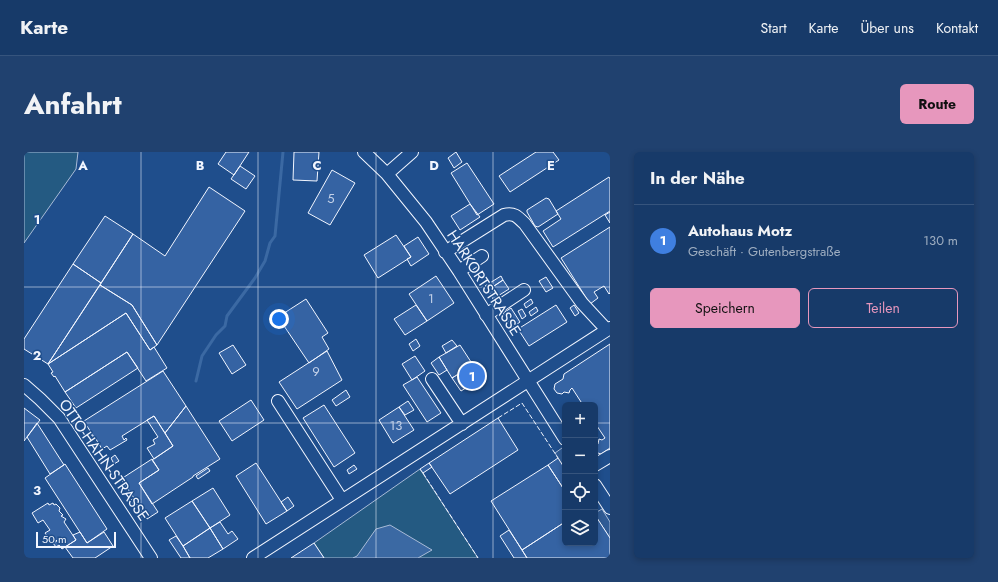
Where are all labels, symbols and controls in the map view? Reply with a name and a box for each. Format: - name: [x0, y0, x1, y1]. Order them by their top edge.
- text: Karte: [20, 14, 68, 41]
- text: Start: [761, 18, 787, 38]
- text: Karte: [809, 18, 839, 38]
- text: Über uns: [861, 18, 914, 38]
- text: Kontakt: [936, 18, 978, 38]
- text: Anfahrt: [24, 84, 122, 125]
- button: Route: [900, 84, 974, 124]
- text: A: [77, 156, 88, 175]
- text: B: [196, 156, 205, 175]
- text: C: [312, 156, 322, 175]
- text: D: [429, 156, 439, 175]
- text: E: [547, 156, 555, 175]
- text: In der Nähe: [650, 166, 745, 190]
- house number: 5: [327, 189, 335, 208]
- text: 1: [34, 210, 40, 229]
- text: Autohaus Motz: [688, 220, 792, 242]
- street label: HARKORTSTRASSE: [442, 226, 526, 340]
- text: 1: [660, 231, 666, 250]
- text: 130 m: [923, 231, 958, 250]
- text: Geschäft · Gutenbergstraße: [688, 242, 840, 261]
- button: Speichern: [650, 288, 800, 328]
- button: Teilen: [808, 288, 958, 328]
- house number: 1: [428, 289, 434, 308]
- your location: [269, 309, 289, 329]
- text: 2: [33, 346, 41, 365]
- pin: 1: [459, 361, 485, 391]
- house number: 9: [312, 362, 320, 381]
- street label: OTTO-HAHN-STRASSE: [54, 395, 154, 525]
- map controls: [562, 402, 598, 546]
- button: +: [562, 402, 598, 438]
- house number: 13: [390, 416, 402, 435]
- button: −: [562, 438, 598, 474]
- button: locate: [562, 474, 598, 510]
- text: 3: [33, 481, 41, 500]
- button: layers: [562, 510, 598, 546]
- scale bar: [36, 530, 116, 549]
- text: 50 m: [42, 531, 67, 547]

